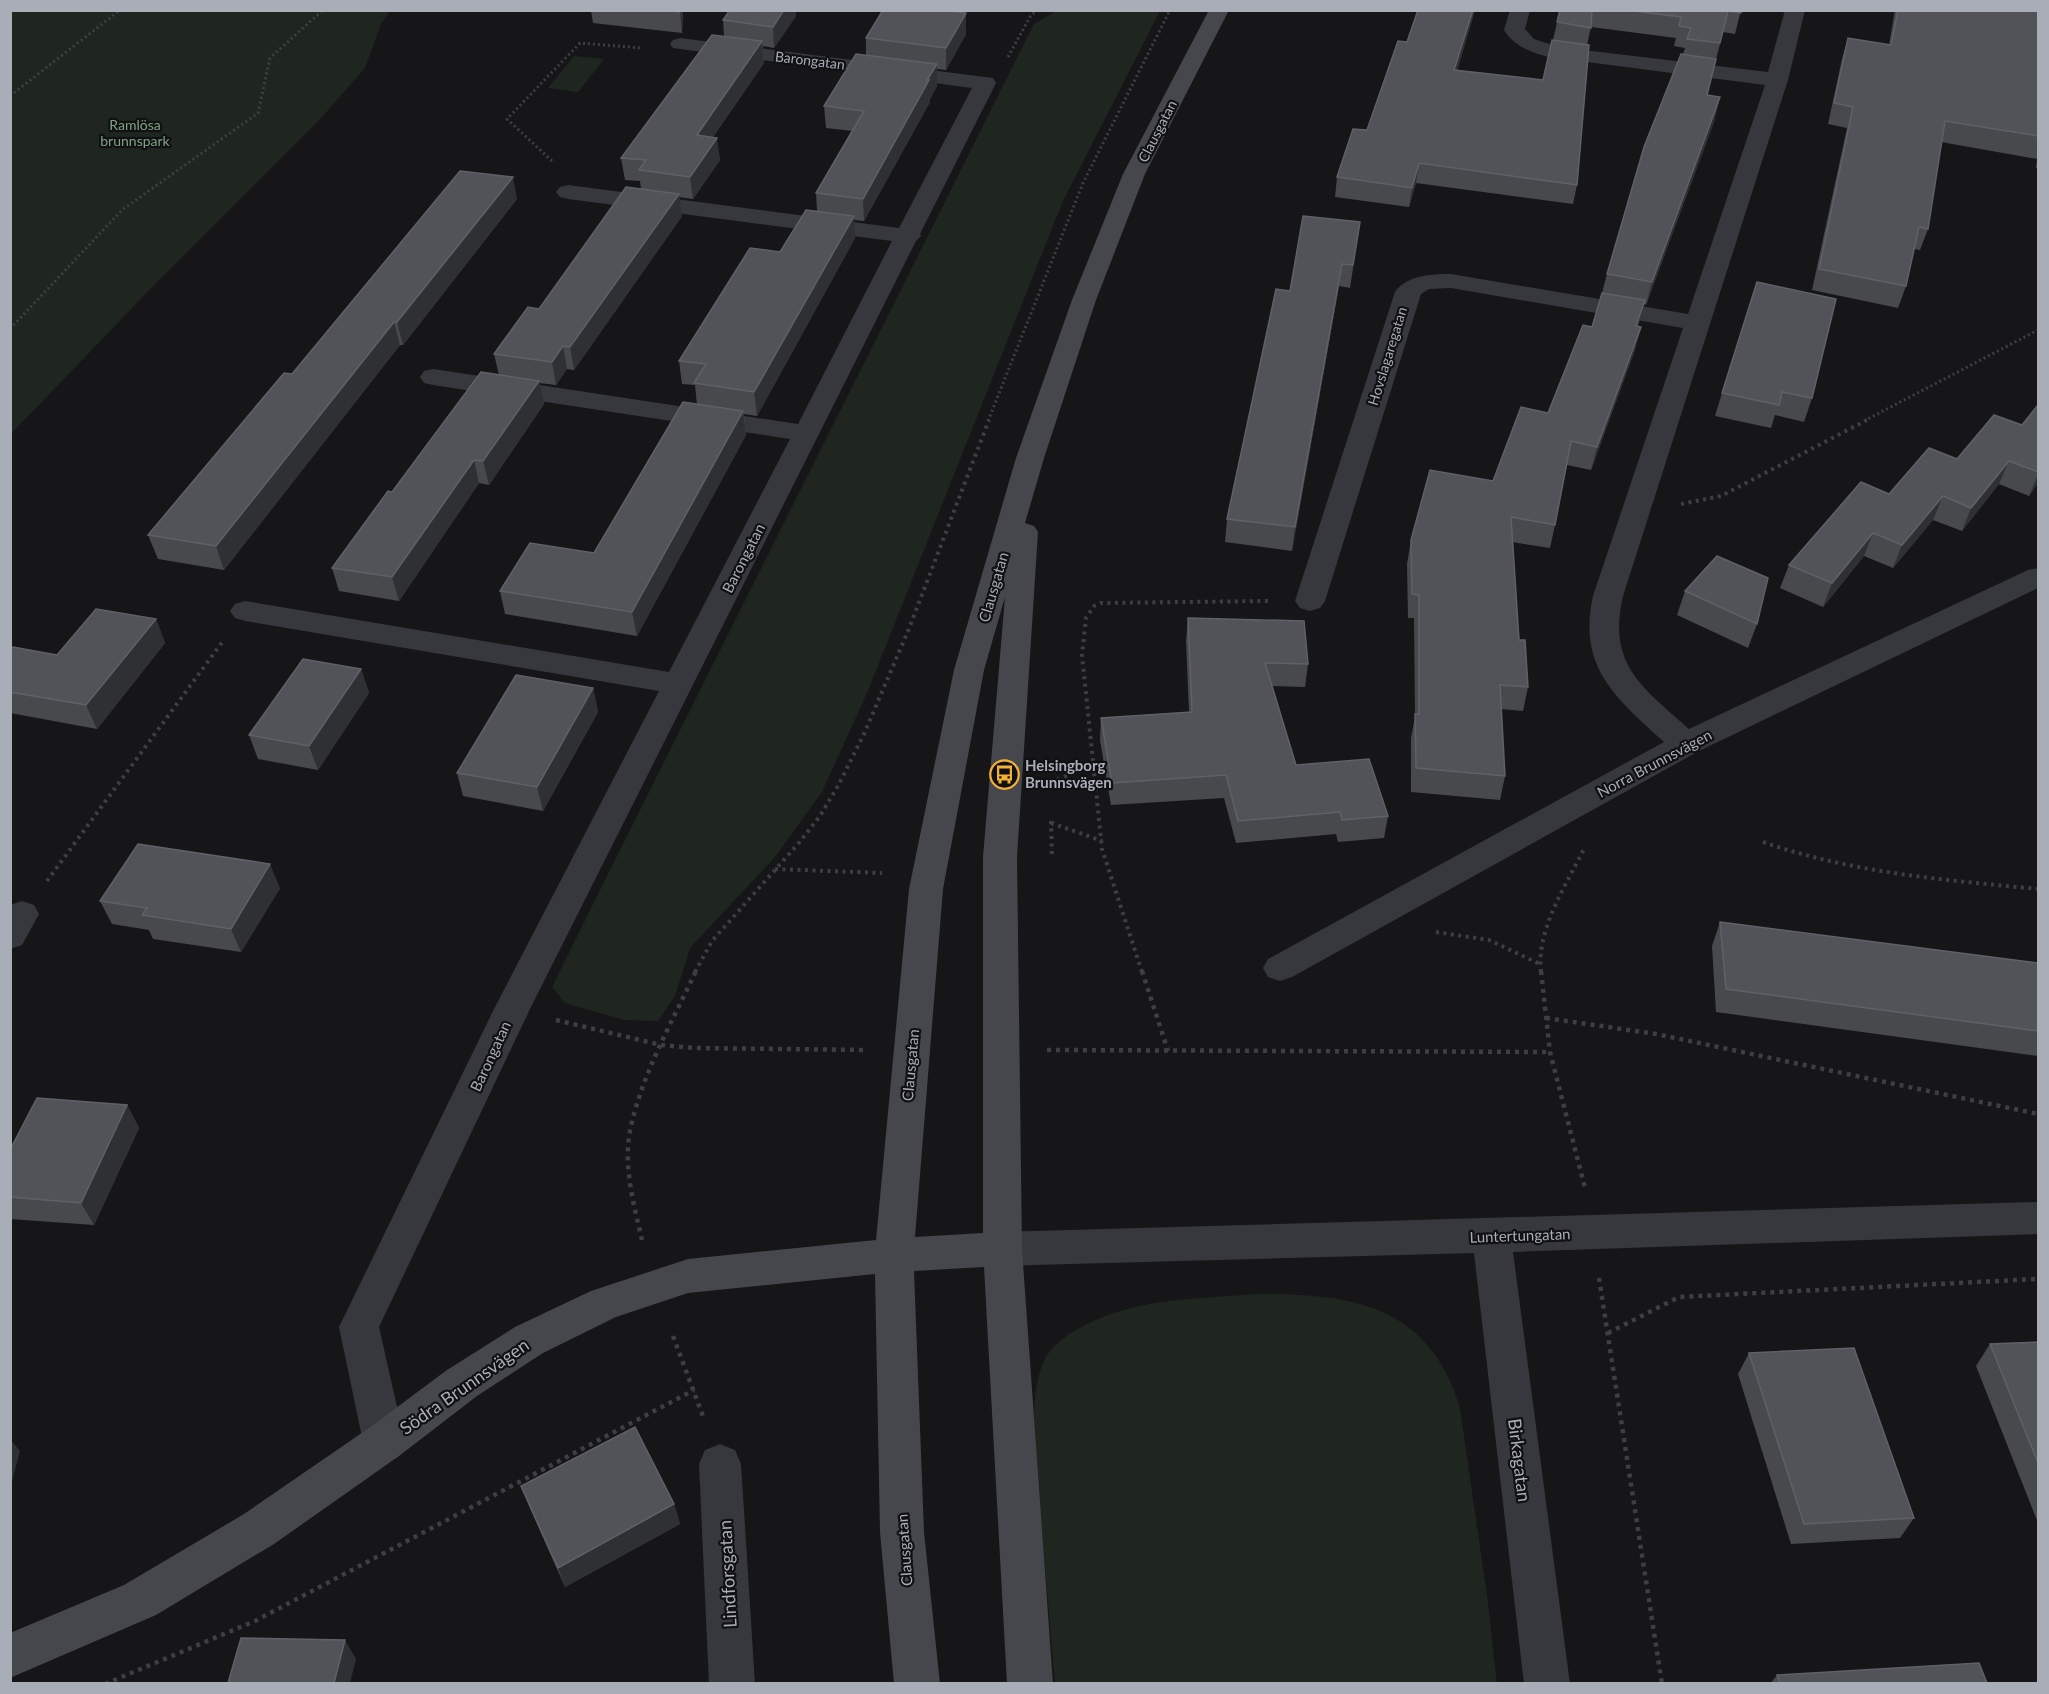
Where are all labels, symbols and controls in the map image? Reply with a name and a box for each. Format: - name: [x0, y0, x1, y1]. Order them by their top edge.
- street label: Barongatan: [774, 47, 846, 73]
- street label: Clausgatan: [1134, 97, 1180, 165]
- park label: Ramlösa brunnspark: [100, 116, 171, 149]
- street label: Hovslagaregatan: [1364, 305, 1410, 407]
- street label: Barongatan: [718, 520, 768, 596]
- street label: Clausgatan: [974, 550, 1012, 624]
- street label: Norra Brunnsvägen: [1594, 725, 1714, 801]
- place label: Helsingborg Brunnsvägen: [1025, 756, 1112, 791]
- bus stop icon: Helsingborg Brunnsvägen: [988, 758, 1020, 790]
- street label: Barongatan: [466, 1018, 514, 1094]
- street label: Clausgatan: [898, 1028, 922, 1102]
- street label: Luntertungatan: [1469, 1224, 1571, 1246]
- street label: Södra Brunnsvägen: [395, 1333, 533, 1439]
- street label: Birkagatan: [1504, 1417, 1536, 1503]
- street label: Clausgatan: [893, 1513, 915, 1587]
- street label: Lindforsgatan: [713, 1520, 741, 1628]

